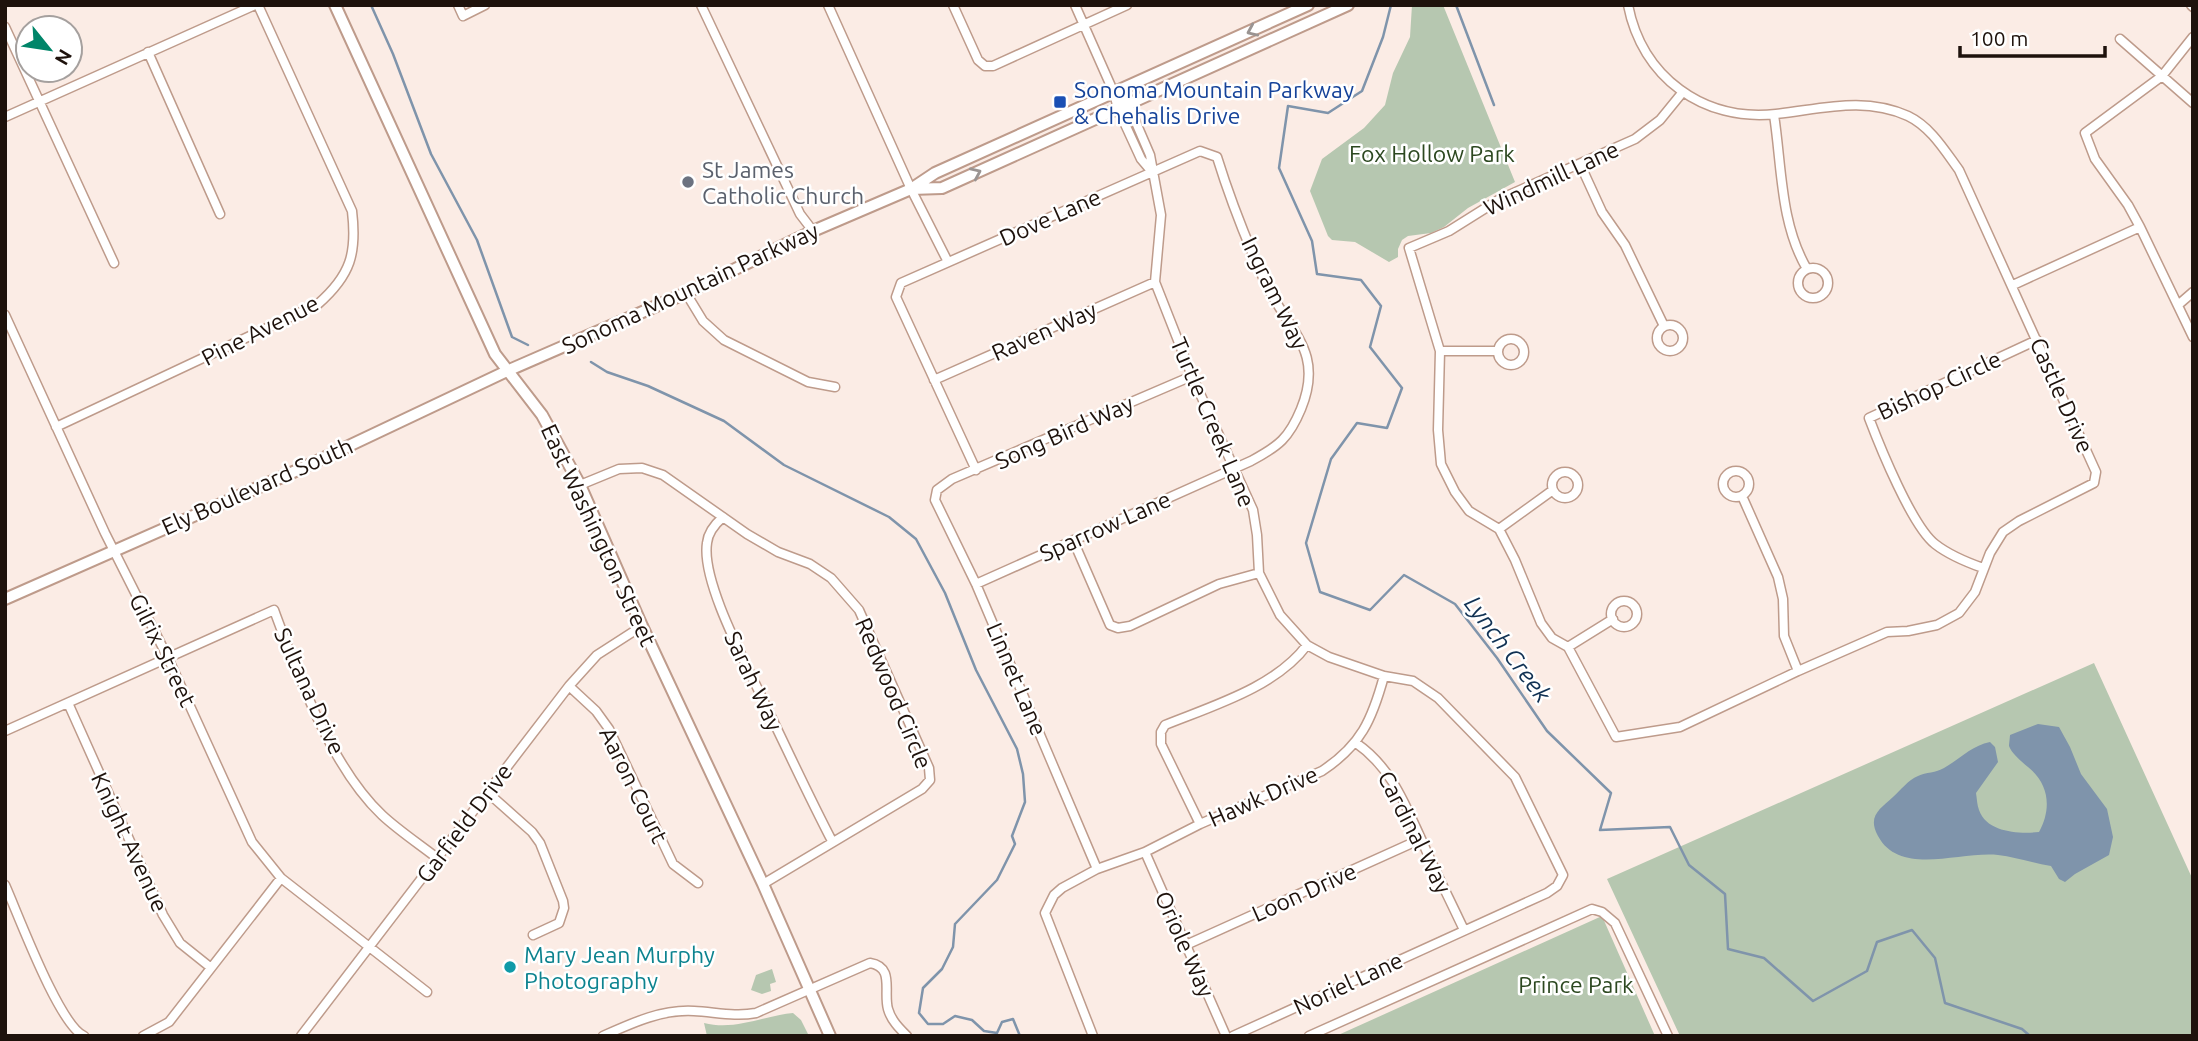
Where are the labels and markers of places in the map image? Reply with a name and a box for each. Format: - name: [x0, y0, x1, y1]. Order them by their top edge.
- place label: Sonoma Mountain Parkway & Chehalis Drive: [1074, 77, 1354, 128]
- marker: Sonoma Mountain Parkway & Chehalis Drive: [1052, 94, 1068, 110]
- place label: St James Catholic Church: [702, 157, 864, 208]
- marker: St James Catholic Church: [680, 174, 696, 190]
- place label: Mary Jean Murphy Photography: [524, 942, 715, 993]
- marker: Mary Jean Murphy Photography: [502, 959, 518, 975]

